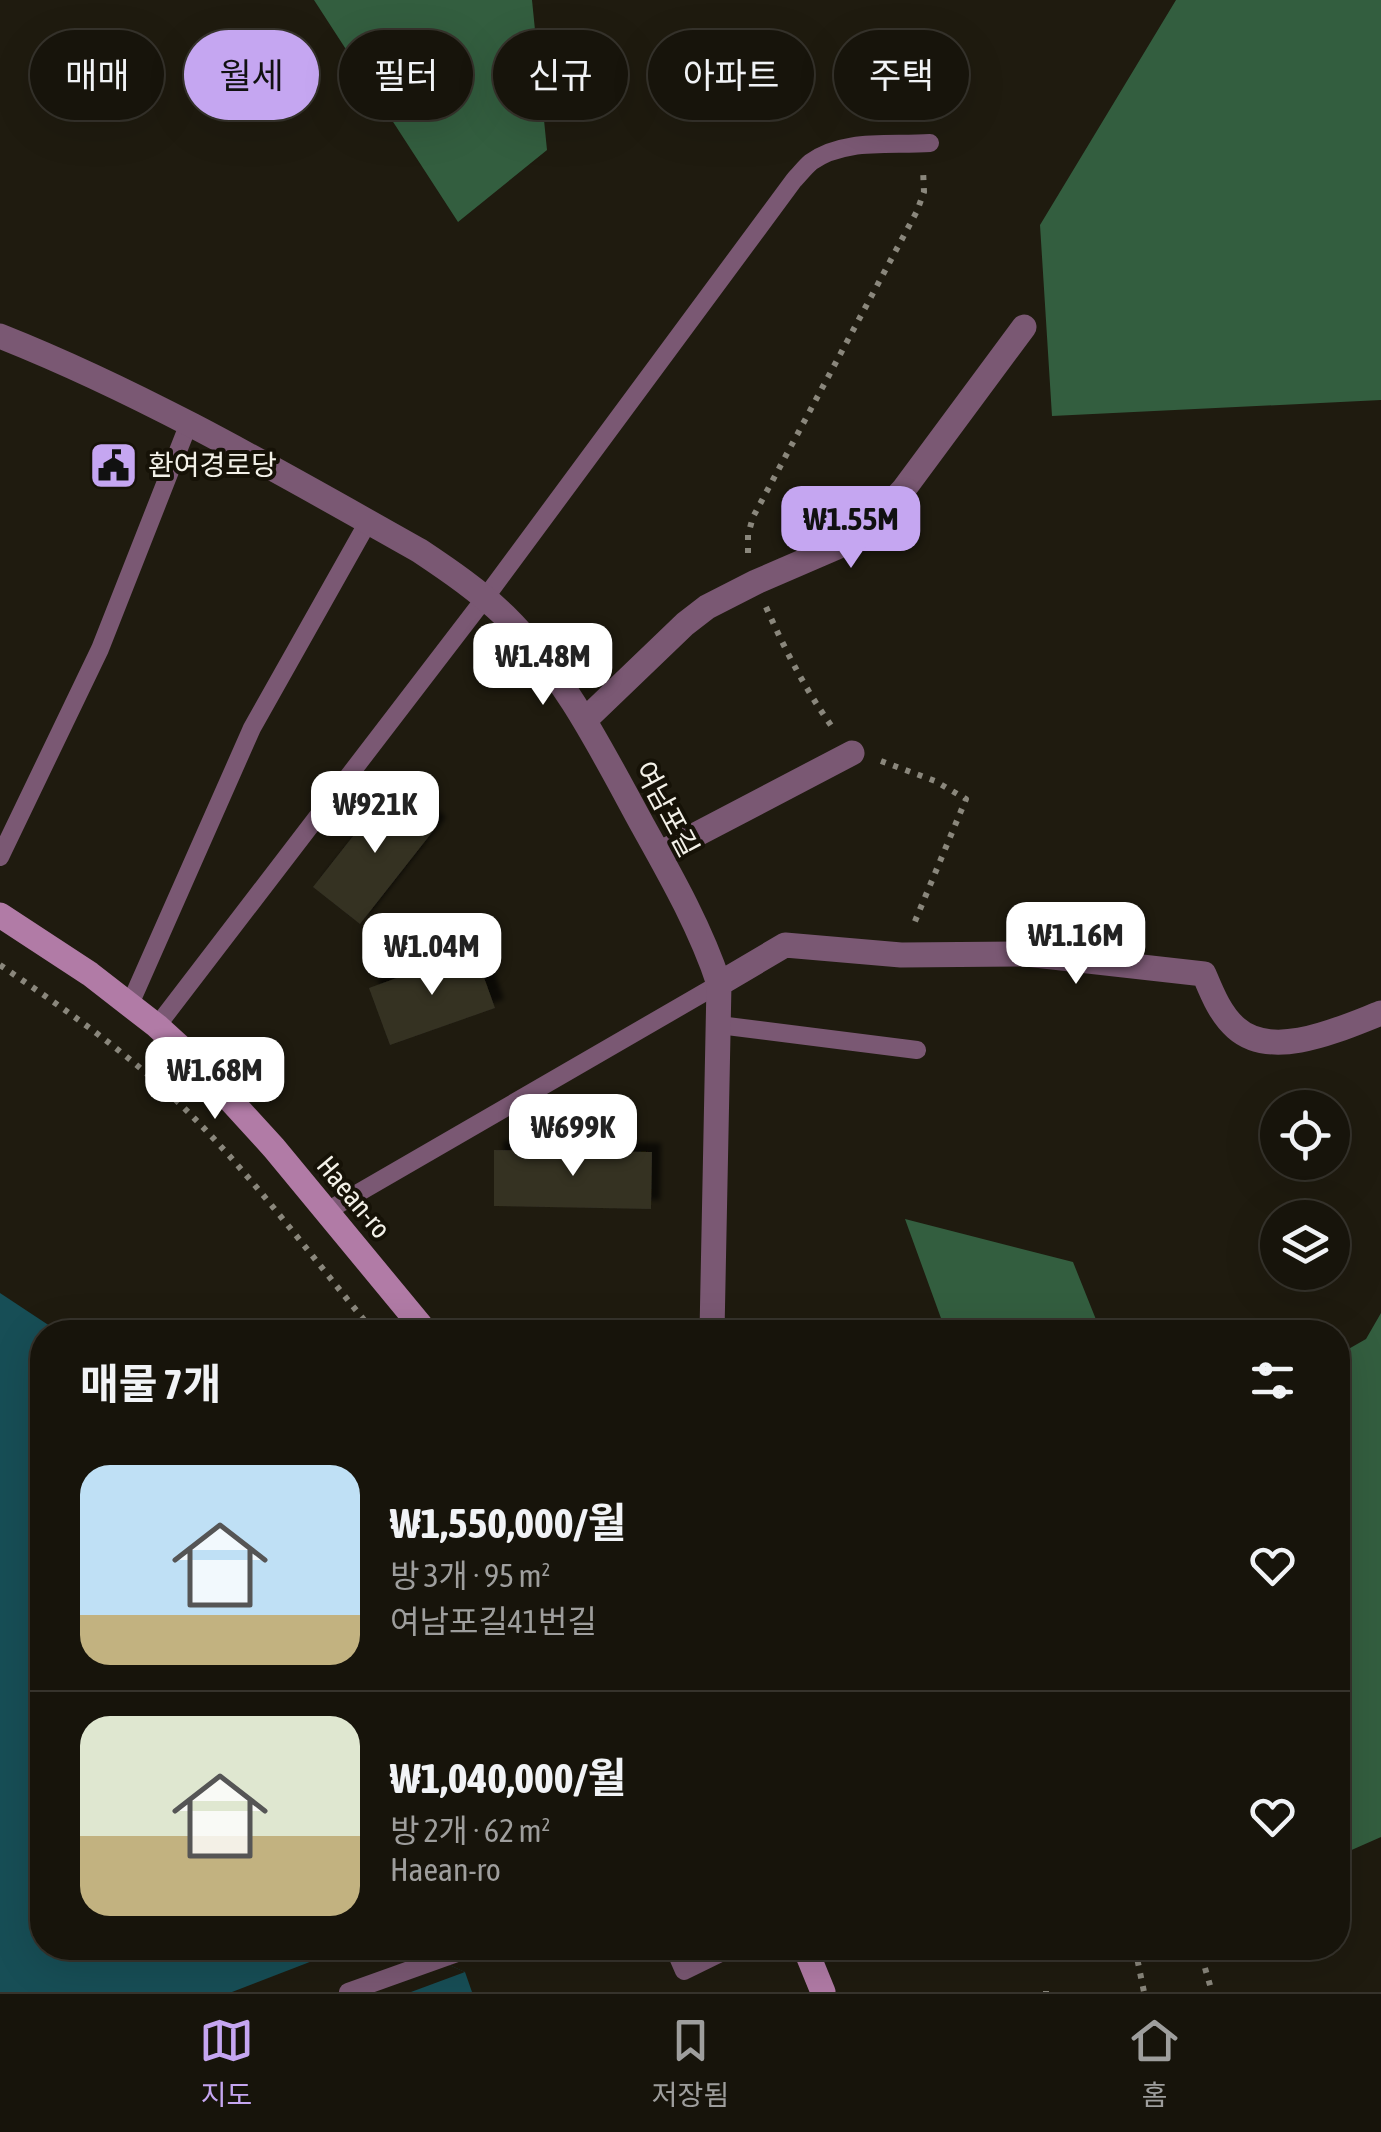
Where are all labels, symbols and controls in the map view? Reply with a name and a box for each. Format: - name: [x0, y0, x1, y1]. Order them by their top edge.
- chip: 매매: [30, 30, 164, 120]
- chip: 월세: [184, 30, 319, 120]
- chip: 필터: [339, 30, 473, 120]
- chip: 신규: [493, 30, 628, 120]
- chip: 아파트: [648, 30, 814, 120]
- chip: 주택: [834, 30, 969, 120]
- public building icon: 환여경로당: [87, 439, 139, 491]
- place label: 환여경로당: [148, 449, 277, 481]
- pin: ₩1.55M: [770, 486, 932, 571]
- text: ₩1.55M: [803, 500, 899, 537]
- pin: ₩1.48M: [462, 623, 624, 708]
- text: ₩1.48M: [495, 637, 591, 674]
- street label: 여남포길: [629, 756, 705, 862]
- pin: ₩921K: [305, 771, 445, 856]
- text: ₩921K: [333, 785, 417, 822]
- pin: ₩1.16M: [995, 902, 1157, 987]
- pin: ₩1.04M: [351, 913, 513, 998]
- text: ₩1.16M: [1028, 916, 1124, 953]
- text: ₩1.04M: [384, 927, 480, 964]
- pin: ₩1.68M: [134, 1037, 296, 1122]
- text: ₩1.68M: [167, 1051, 263, 1088]
- map controls: [1260, 1090, 1350, 1290]
- button: locate: [1260, 1090, 1350, 1180]
- pin: ₩699K: [503, 1094, 643, 1179]
- text: ₩699K: [531, 1108, 615, 1145]
- street label: Haean-ro: [311, 1150, 397, 1244]
- button: layers: [1260, 1200, 1350, 1290]
- icon: filters: [1245, 1353, 1300, 1408]
- text: 매물 7개: [80, 1360, 221, 1408]
- text: ₩1,550,000/월: [390, 1499, 626, 1547]
- icon: home: [160, 1505, 280, 1625]
- icon: heart: [1245, 1538, 1300, 1593]
- text: 방 3개 · 95 m²: [390, 1557, 550, 1594]
- text: 여남포길41번길: [390, 1603, 597, 1640]
- text: ₩1,040,000/월: [390, 1754, 626, 1802]
- icon: home: [160, 1756, 280, 1876]
- icon: heart: [1245, 1789, 1300, 1844]
- text: 방 2개 · 62 m²: [390, 1812, 550, 1849]
- text: Haean-ro: [390, 1851, 501, 1888]
- tab: 지도: [199, 2013, 254, 2113]
- tab: 저장됨: [652, 2013, 729, 2113]
- tab: 홈: [1127, 2013, 1182, 2113]

